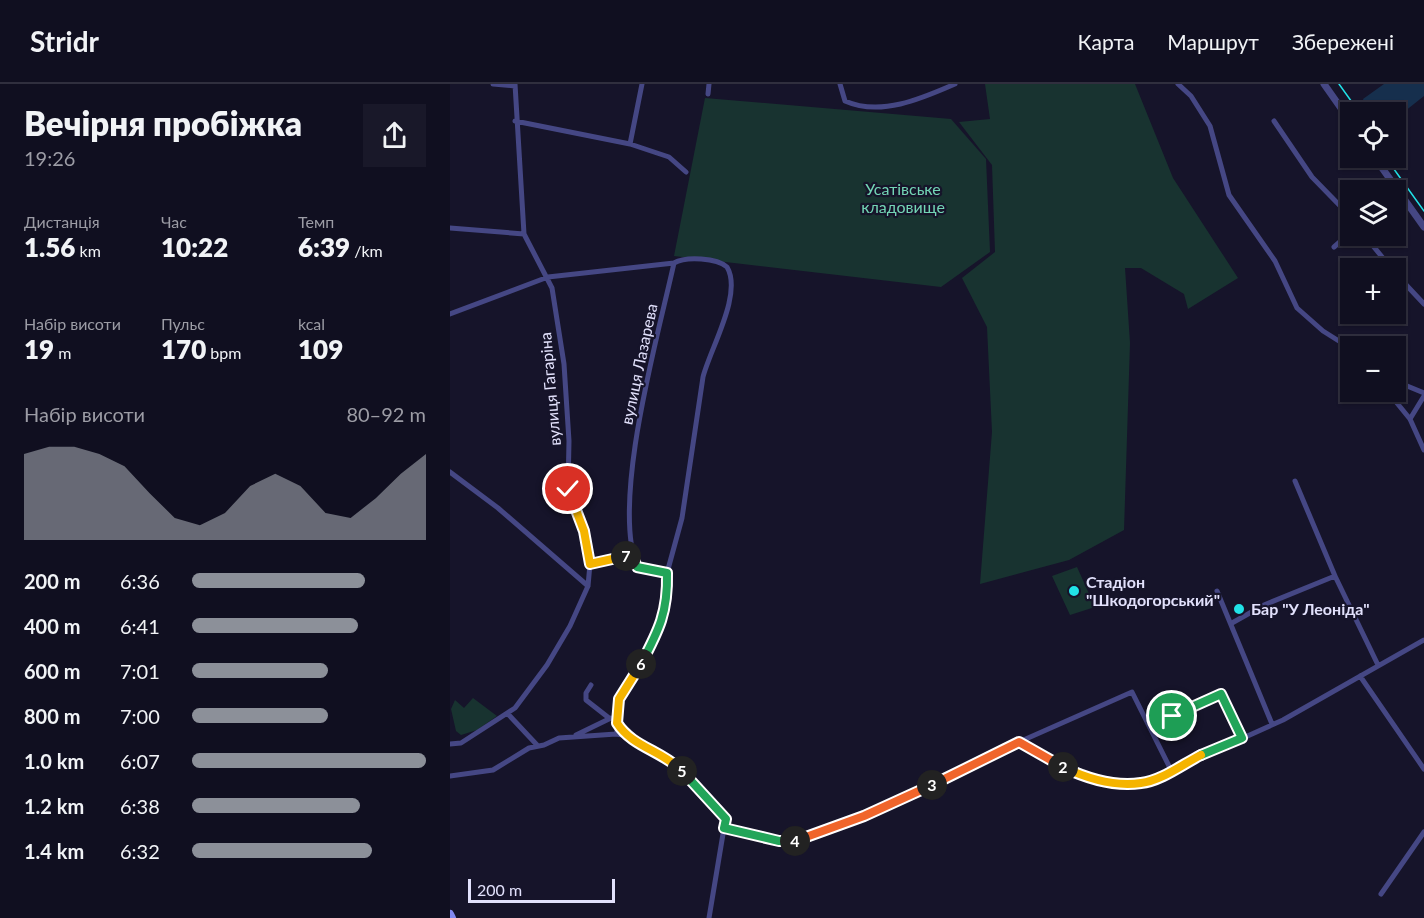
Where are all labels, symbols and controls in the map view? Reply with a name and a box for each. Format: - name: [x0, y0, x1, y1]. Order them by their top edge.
- text: Stridr: [30, 24, 99, 58]
- text: Карта: [1078, 29, 1134, 54]
- text: Маршрут: [1167, 29, 1259, 54]
- text: Збережені: [1292, 29, 1394, 54]
- map controls: [1340, 102, 1406, 402]
- button: locate: [1340, 102, 1406, 168]
- text: Вечірня пробіжка: [24, 103, 302, 143]
- button: share: [363, 104, 426, 167]
- text: 19:26: [24, 146, 75, 170]
- park label: Усатівське кладовище: [861, 179, 945, 216]
- button: layers: [1340, 180, 1406, 246]
- text: Дистанція: [24, 212, 100, 231]
- text: Час: [161, 212, 187, 231]
- text: Темп: [298, 212, 334, 231]
- text: 1.56: [24, 231, 75, 263]
- text: 10:22: [161, 231, 228, 263]
- text: 6:39: [298, 231, 350, 263]
- text: km: [75, 241, 101, 260]
- text: /km: [350, 241, 383, 260]
- button: +: [1340, 258, 1406, 324]
- street label: вулиця Лазарева: [616, 302, 661, 426]
- text: Набір висоти: [24, 314, 121, 333]
- text: Пульс: [161, 314, 205, 333]
- text: kcal: [298, 314, 325, 333]
- street label: вулиця Гагаріна: [535, 331, 564, 447]
- text: 19: [24, 333, 54, 365]
- text: 170: [161, 333, 206, 365]
- text: 109: [298, 333, 343, 365]
- button: −: [1340, 336, 1406, 402]
- text: m: [54, 343, 71, 362]
- text: bpm: [206, 343, 241, 362]
- text: Набір висоти: [24, 402, 145, 426]
- text: 80–92 m: [346, 402, 426, 426]
- pin: [542, 463, 593, 514]
- icon: check: [551, 472, 584, 505]
- pin: 7: [611, 541, 641, 571]
- text: 7: [621, 546, 631, 565]
- text: 200 m: [24, 569, 80, 593]
- text: 6:36: [120, 569, 160, 593]
- place label: Стадіон "Шкодогорський": [1086, 572, 1220, 609]
- marker: Стадіон "Шкодогорський": [1067, 584, 1081, 598]
- place label: Бар "У Леоніда": [1251, 599, 1370, 618]
- marker: Бар "У Леоніда": [1232, 602, 1246, 616]
- text: 400 m: [24, 614, 80, 638]
- text: 6:41: [120, 614, 160, 638]
- pin: 6: [626, 649, 656, 679]
- text: 6: [636, 654, 646, 673]
- text: 600 m: [24, 659, 80, 683]
- text: 7:01: [120, 659, 160, 683]
- pin: [1146, 690, 1197, 741]
- icon: arrive: [1155, 699, 1188, 732]
- text: 800 m: [24, 704, 80, 728]
- text: 7:00: [120, 704, 160, 728]
- text: 1.0 km: [24, 749, 84, 773]
- text: 6:07: [120, 749, 160, 773]
- pin: 2: [1048, 752, 1078, 782]
- pin: 5: [667, 756, 697, 786]
- text: 2: [1058, 757, 1068, 776]
- text: 5: [677, 761, 687, 780]
- pin: 3: [917, 770, 947, 800]
- text: 3: [927, 775, 937, 794]
- text: 1.2 km: [24, 794, 84, 818]
- text: 6:38: [120, 794, 160, 818]
- pin: 4: [780, 826, 810, 856]
- text: 4: [790, 831, 800, 850]
- text: 1.4 km: [24, 839, 84, 863]
- text: 6:32: [120, 839, 160, 863]
- scale bar: [468, 876, 615, 904]
- text: 200 m: [477, 880, 522, 899]

